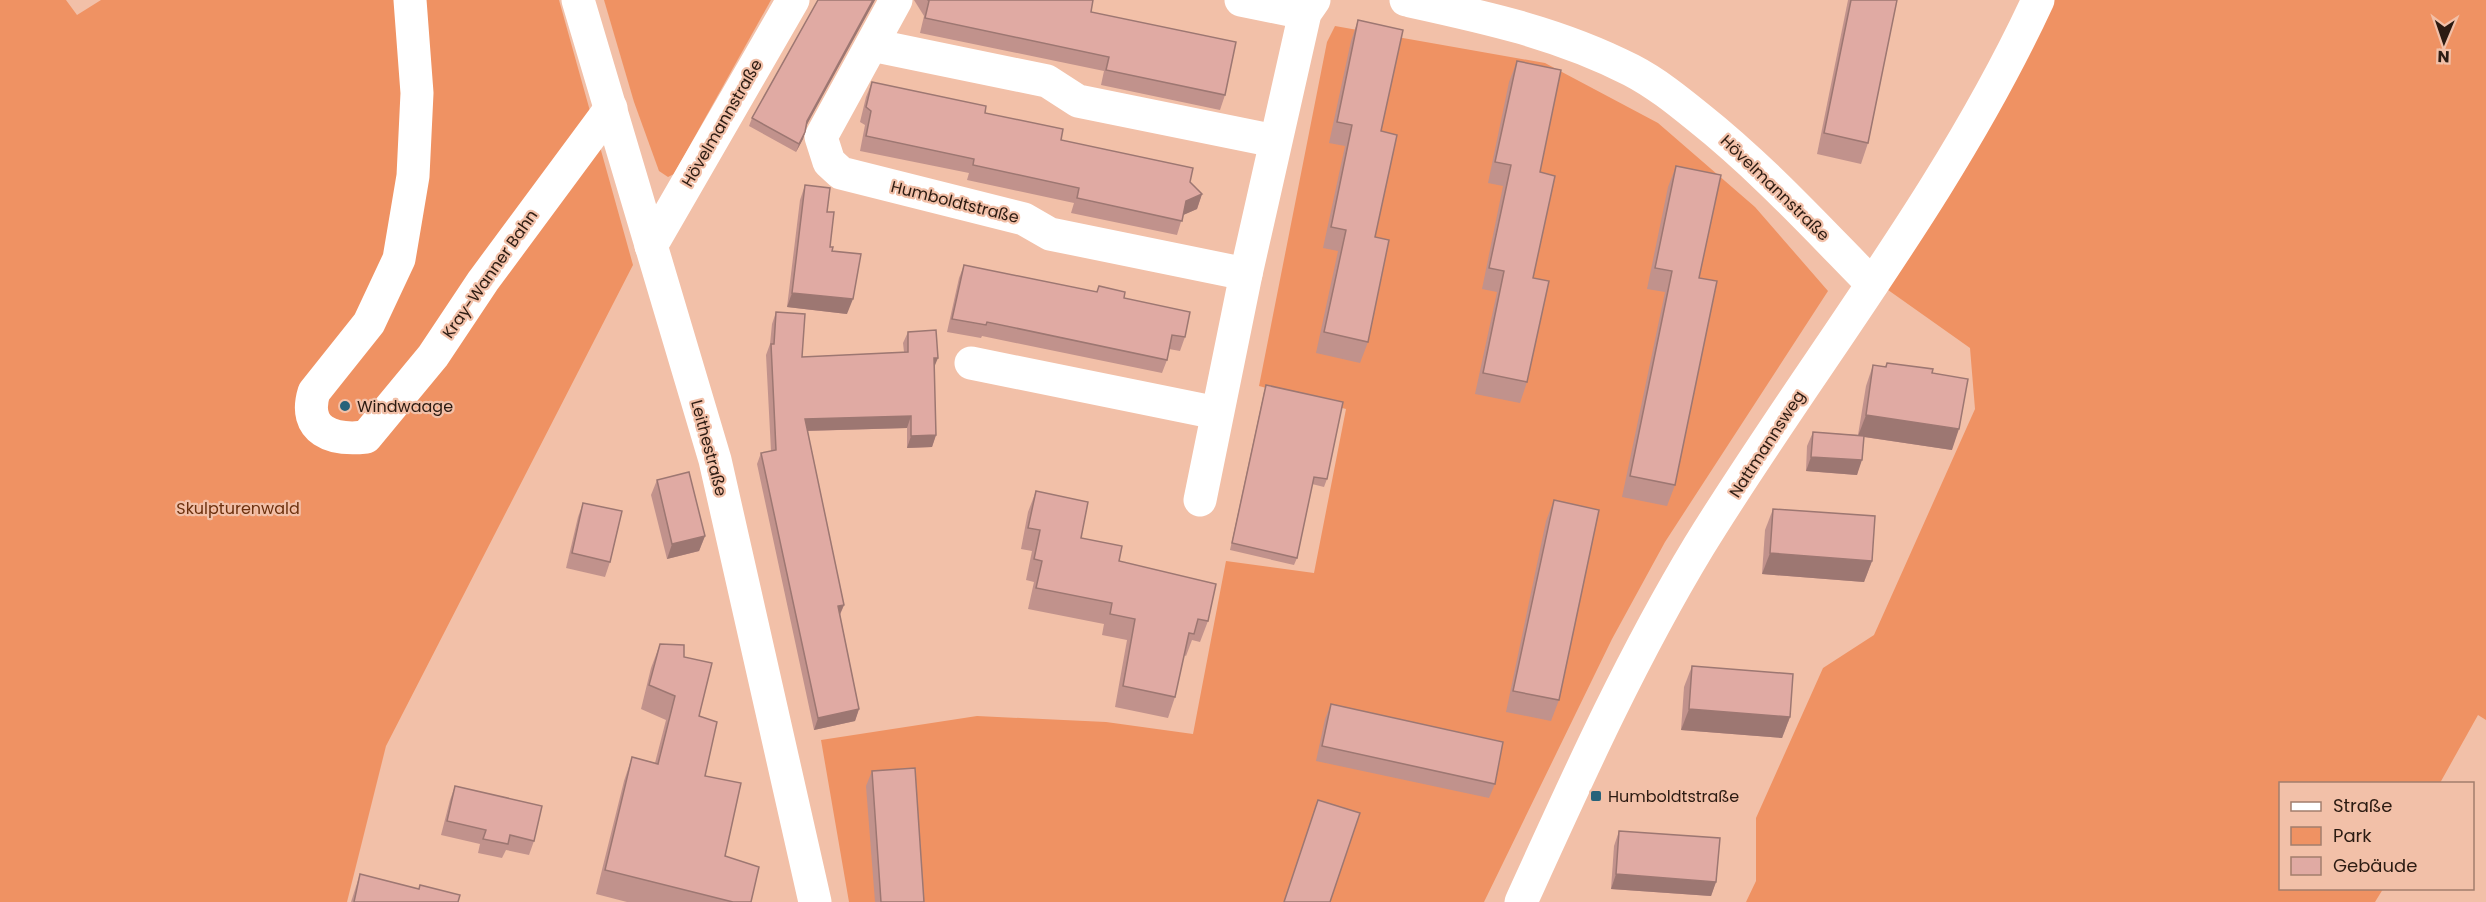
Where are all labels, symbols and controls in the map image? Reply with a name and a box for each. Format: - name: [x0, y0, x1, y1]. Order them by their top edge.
- north arrow: [2414, 12, 2474, 72]
- text: N: [2437, 45, 2450, 68]
- street label: Hövelmannstraße: [676, 55, 768, 191]
- street label: Hövelmannstraße: [1715, 130, 1835, 246]
- street label: Humboldtstraße: [889, 175, 1022, 229]
- street label: Kray-Wanner Bahn: [437, 205, 543, 343]
- street label: Nattmannsweg: [1724, 386, 1810, 502]
- place label: Windwaage: [357, 395, 453, 418]
- street label: Leithestraße: [685, 397, 733, 499]
- marker: Windwaage: [338, 399, 352, 413]
- park label: Skulpturenwald: [176, 497, 300, 520]
- legend: [2279, 782, 2474, 890]
- place label: Humboldtstraße: [1608, 785, 1739, 808]
- marker: Humboldtstraße: [1589, 789, 1603, 803]
- text: Straße: [2333, 793, 2392, 818]
- text: Park: [2333, 823, 2372, 848]
- text: Gebäude: [2333, 853, 2417, 878]

